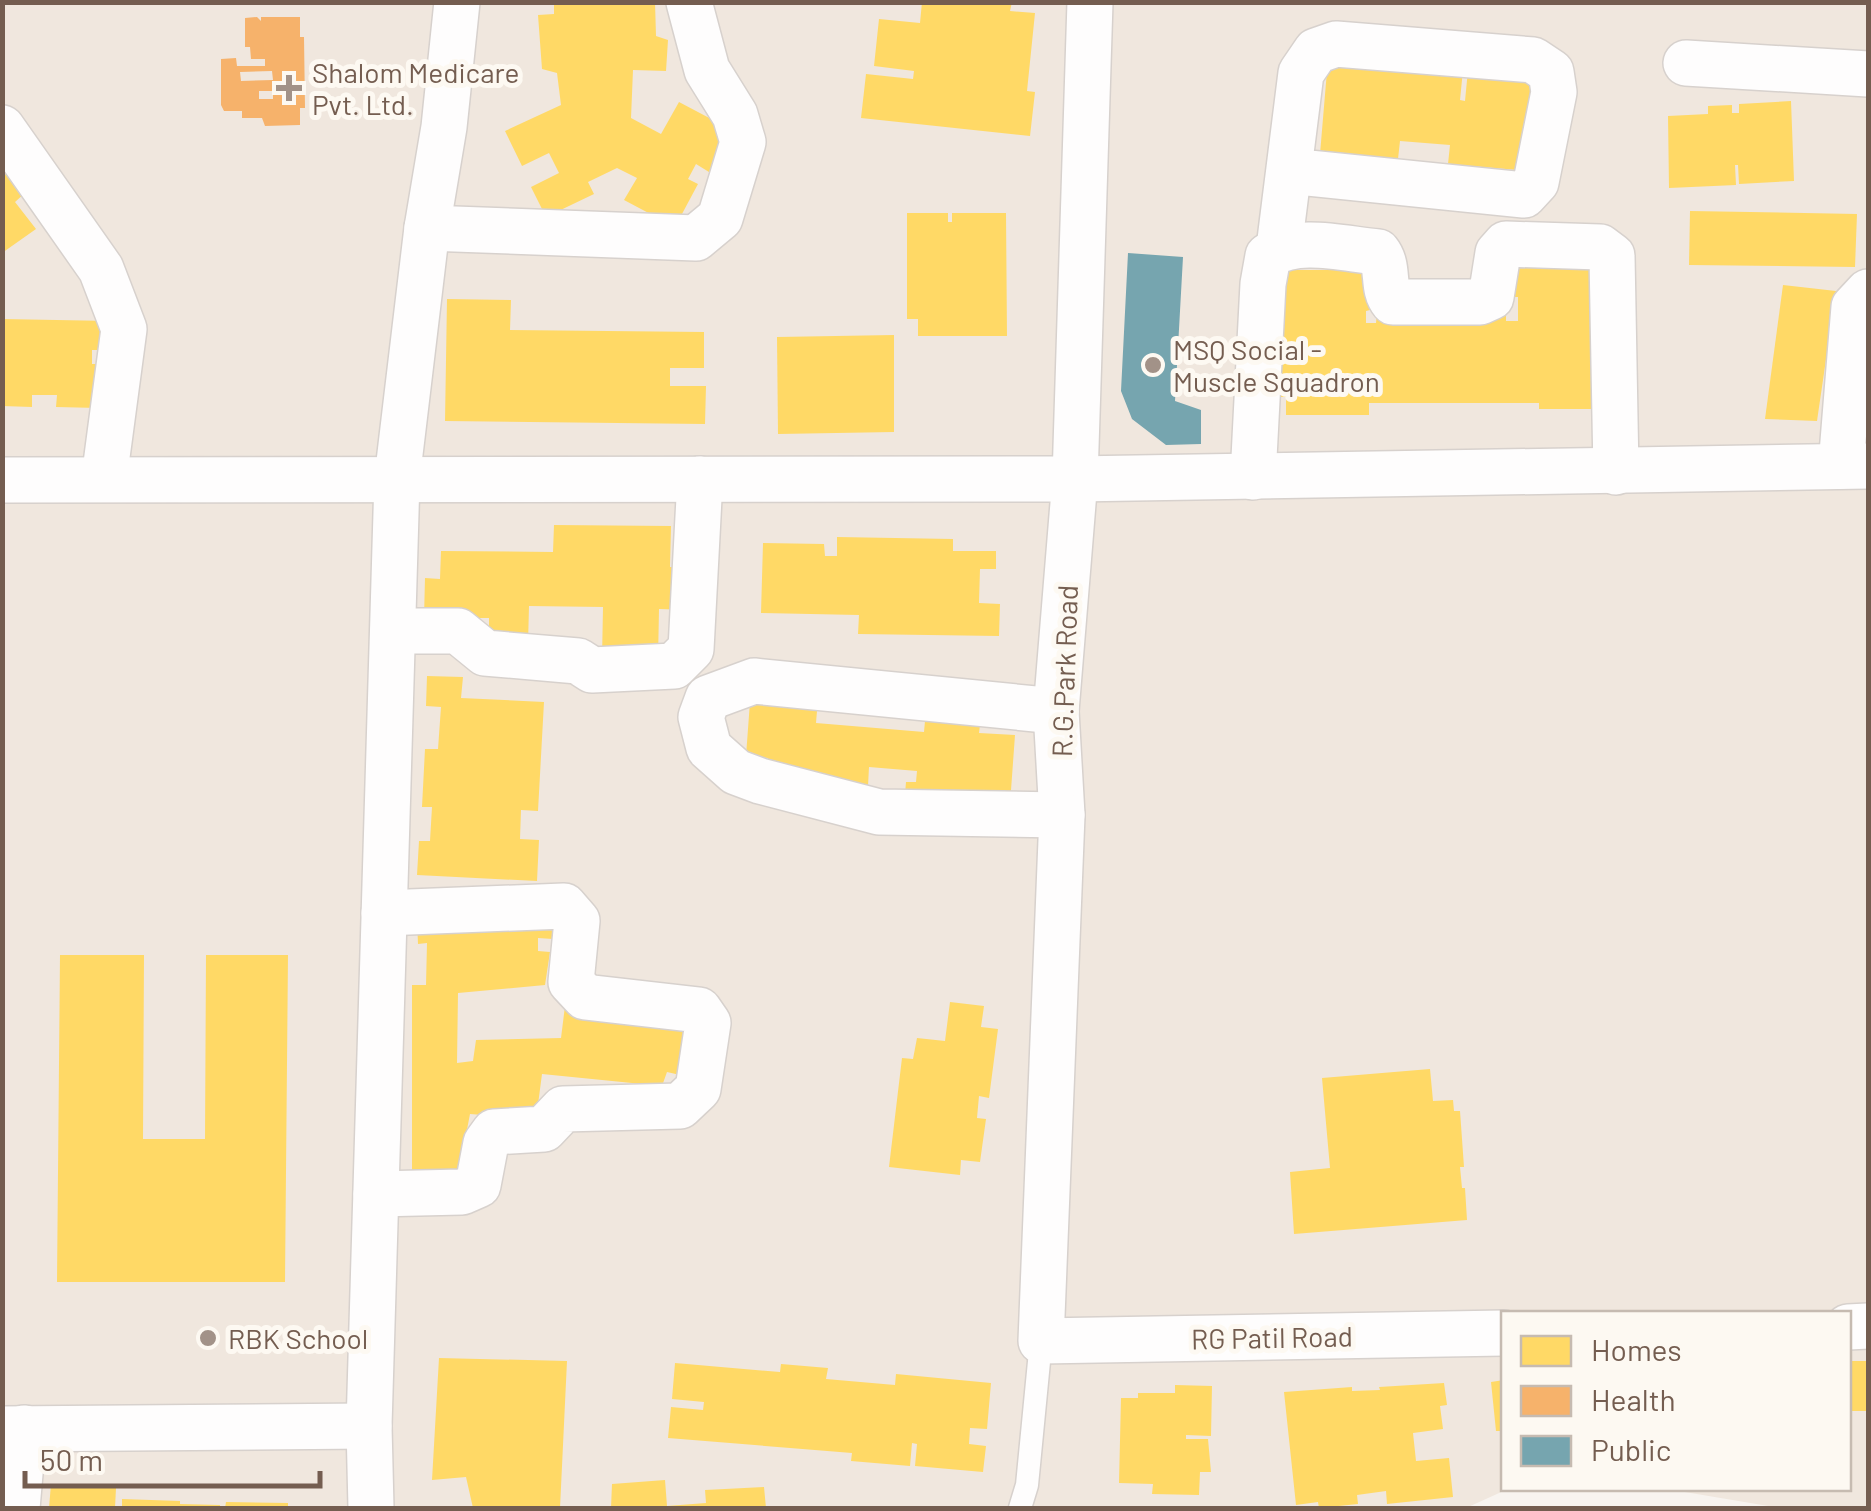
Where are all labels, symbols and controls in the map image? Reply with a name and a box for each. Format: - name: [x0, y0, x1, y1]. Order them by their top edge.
- place label: Shalom Medicare Pvt. Ltd.: [312, 55, 519, 121]
- marker: Shalom Medicare Pvt. Ltd.: [276, 75, 302, 101]
- place label: MSQ Social - Muscle Squadron: [1173, 332, 1380, 398]
- marker: MSQ Social - Muscle Squadron: [1142, 354, 1164, 376]
- street label: R.G.Park Road: [1044, 584, 1084, 758]
- legend: [1501, 1311, 1851, 1491]
- street label: RG Patil Road: [1191, 1319, 1353, 1355]
- place label: RBK School: [228, 1321, 368, 1355]
- marker: RBK School: [197, 1327, 219, 1349]
- text: Homes: [1591, 1331, 1682, 1367]
- text: Health: [1591, 1381, 1676, 1417]
- scale bar: [25, 1426, 320, 1488]
- text: Public: [1591, 1431, 1671, 1467]
- text: 50 m: [40, 1441, 103, 1477]

